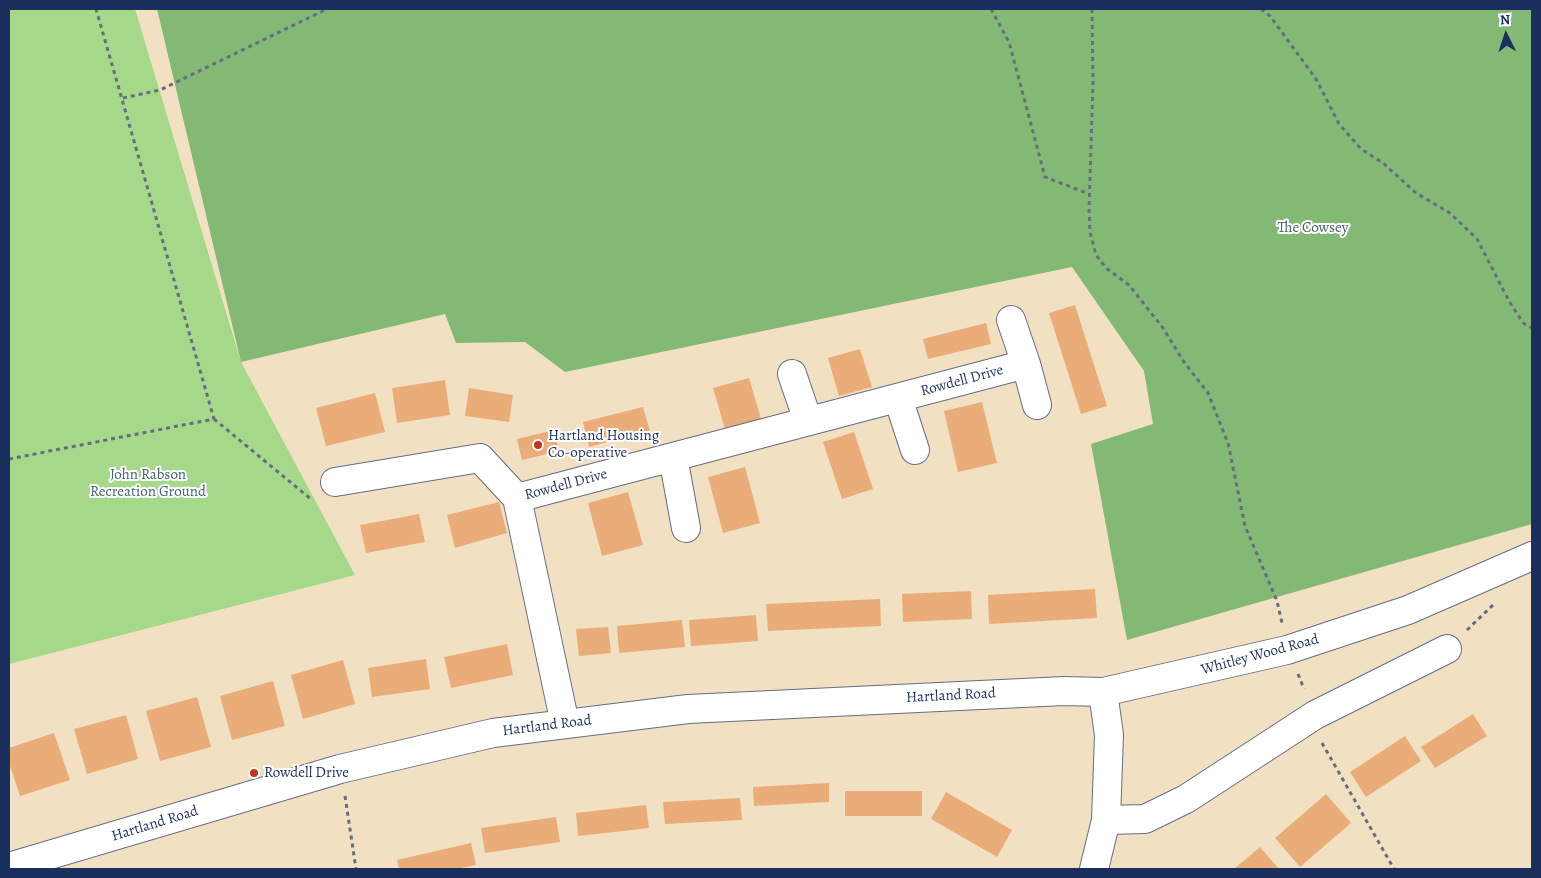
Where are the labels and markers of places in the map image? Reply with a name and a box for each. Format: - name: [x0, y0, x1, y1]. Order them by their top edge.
- place label: Hartland Housing Co-operative: [548, 427, 659, 462]
- marker: Hartland Housing Co-operative: [532, 439, 544, 451]
- place label: Rowdell Drive: [264, 764, 349, 782]
- marker: Rowdell Drive: [248, 767, 260, 779]

